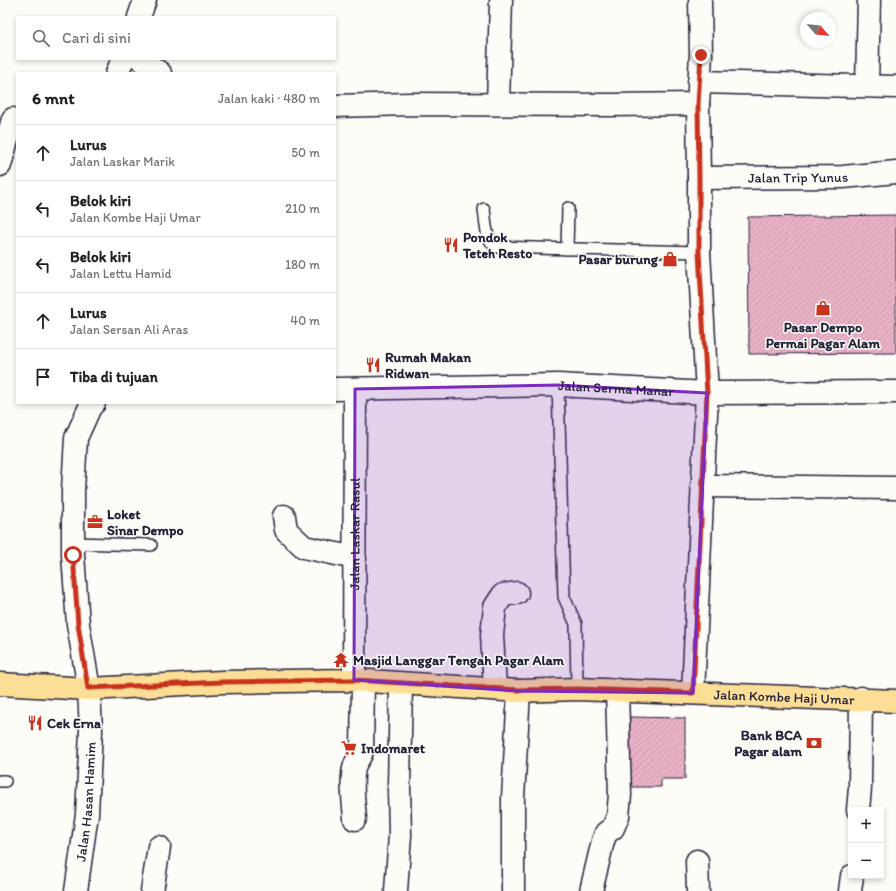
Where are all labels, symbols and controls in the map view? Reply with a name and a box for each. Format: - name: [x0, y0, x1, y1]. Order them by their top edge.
- north arrow: [800, 12, 836, 48]
- search box: [16, 16, 336, 60]
- icon: search: [30, 27, 52, 49]
- text: Cari di sini: [62, 29, 131, 47]
- route end: [692, 46, 710, 64]
- text: 6 mnt: [32, 88, 75, 108]
- text: Jalan kaki · 480 m: [218, 91, 320, 106]
- text: Lurus: [70, 136, 107, 154]
- icon: ahead: [32, 142, 54, 164]
- text: 50 m: [291, 145, 320, 160]
- text: Jalan Laskar Marik: [70, 154, 175, 169]
- street label: Jalan Trip Yunus: [748, 168, 849, 186]
- text: Belok kiri: [70, 192, 131, 210]
- icon: left: [32, 198, 54, 220]
- text: 210 m: [285, 201, 320, 216]
- text: Jalan Kombe Haji Umar: [70, 210, 201, 225]
- place label: Pondok Teteh Resto: [462, 229, 533, 262]
- restaurant icon: Pondok Teteh Resto: [442, 236, 460, 254]
- text: Belok kiri: [70, 248, 131, 266]
- shop icon: Pasar burung: [661, 250, 679, 268]
- place label: Pasar burung: [579, 251, 659, 268]
- icon: left: [32, 254, 54, 276]
- text: 180 m: [285, 257, 320, 272]
- text: Jalan Lettu Hamid: [70, 266, 172, 281]
- shop icon: Pasar Dempo Permai Pagar Alam: [814, 299, 832, 317]
- text: Lurus: [70, 304, 107, 322]
- icon: ahead: [32, 310, 54, 332]
- text: 40 m: [290, 313, 320, 328]
- place label: Pasar Dempo Permai Pagar Alam: [766, 319, 880, 352]
- text: Jalan Sersan Ali Aras: [70, 322, 188, 337]
- place label: Rumah Makan Ridwan: [385, 349, 471, 382]
- restaurant icon: Rumah Makan Ridwan: [364, 356, 382, 374]
- icon: arrive: [32, 366, 54, 388]
- text: Tiba di tujuan: [70, 368, 158, 386]
- street label: Jalan Serma Manar: [558, 377, 675, 400]
- street label: Jalan Laskar Rasul: [346, 478, 363, 590]
- place label: Loket Sinar Dempo: [107, 506, 184, 539]
- office icon: Loket Sinar Dempo: [86, 513, 104, 531]
- route start: [64, 546, 82, 564]
- temple icon: Masjid Langgar Tengah Pagar Alam: [332, 651, 350, 669]
- place label: Masjid Langgar Tengah Pagar Alam: [353, 652, 565, 669]
- street label: Jalan Kombe Haji Umar: [713, 686, 855, 708]
- restaurant icon: Cek Erna: [26, 714, 44, 732]
- place label: Cek Erna: [47, 715, 101, 732]
- place label: Bank BCA Pagar alam: [734, 727, 803, 760]
- bank icon: Bank BCA Pagar alam: [805, 734, 823, 752]
- supermarket icon: Indomaret: [340, 739, 358, 757]
- place label: Indomaret: [361, 740, 426, 757]
- street label: Jalan Hasan Hamim: [72, 741, 99, 863]
- map controls: [848, 807, 884, 879]
- button: +: [848, 807, 884, 843]
- button: −: [848, 843, 884, 879]

